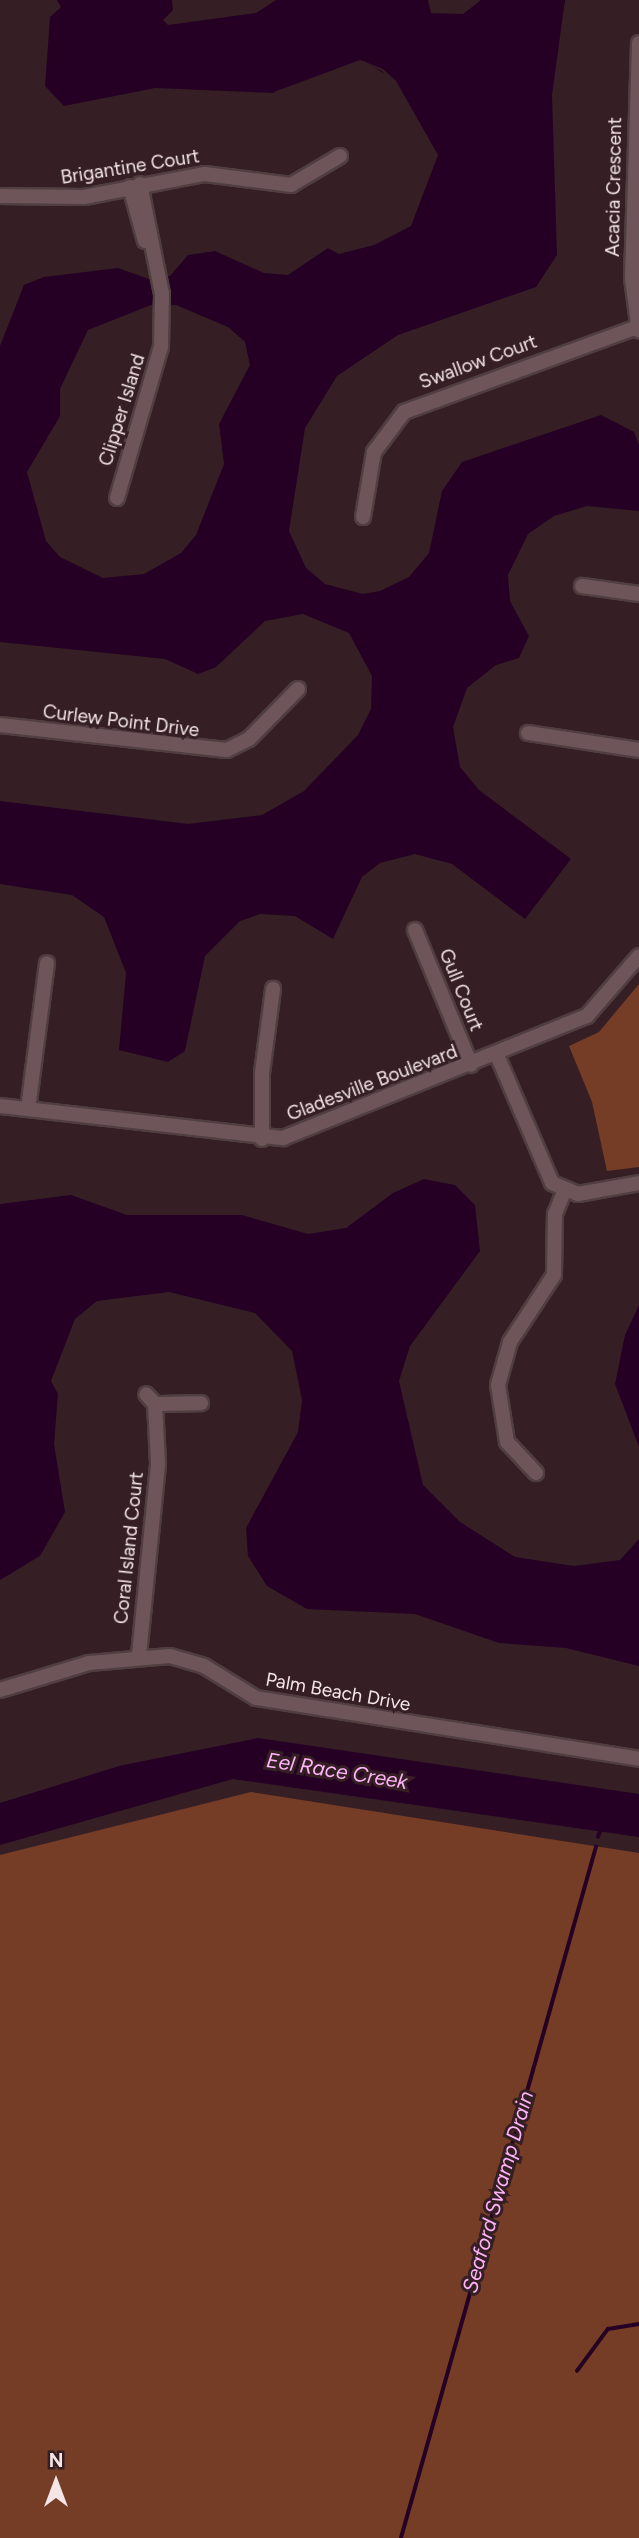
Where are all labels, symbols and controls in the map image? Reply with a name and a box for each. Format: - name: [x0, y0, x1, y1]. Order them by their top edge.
- street label: Acacia Crescent: [601, 117, 627, 257]
- street label: Brigantine Court: [59, 145, 201, 189]
- street label: Swallow Court: [416, 330, 540, 394]
- street label: Clipper Island: [94, 351, 150, 469]
- street label: Curlew Point Drive: [42, 700, 200, 742]
- street label: Gull Court: [434, 945, 488, 1035]
- street label: Gladesville Boulevard: [284, 1040, 460, 1126]
- street label: Coral Island Court: [110, 1471, 148, 1625]
- street label: Palm Beach Drive: [264, 1668, 412, 1716]
- water label: Eel Race Creek: [265, 1747, 409, 1795]
- water label: Seaford Swamp Drain: [457, 2088, 539, 2296]
- north arrow: [21, 2447, 91, 2517]
- text: N: [49, 2449, 63, 2472]

